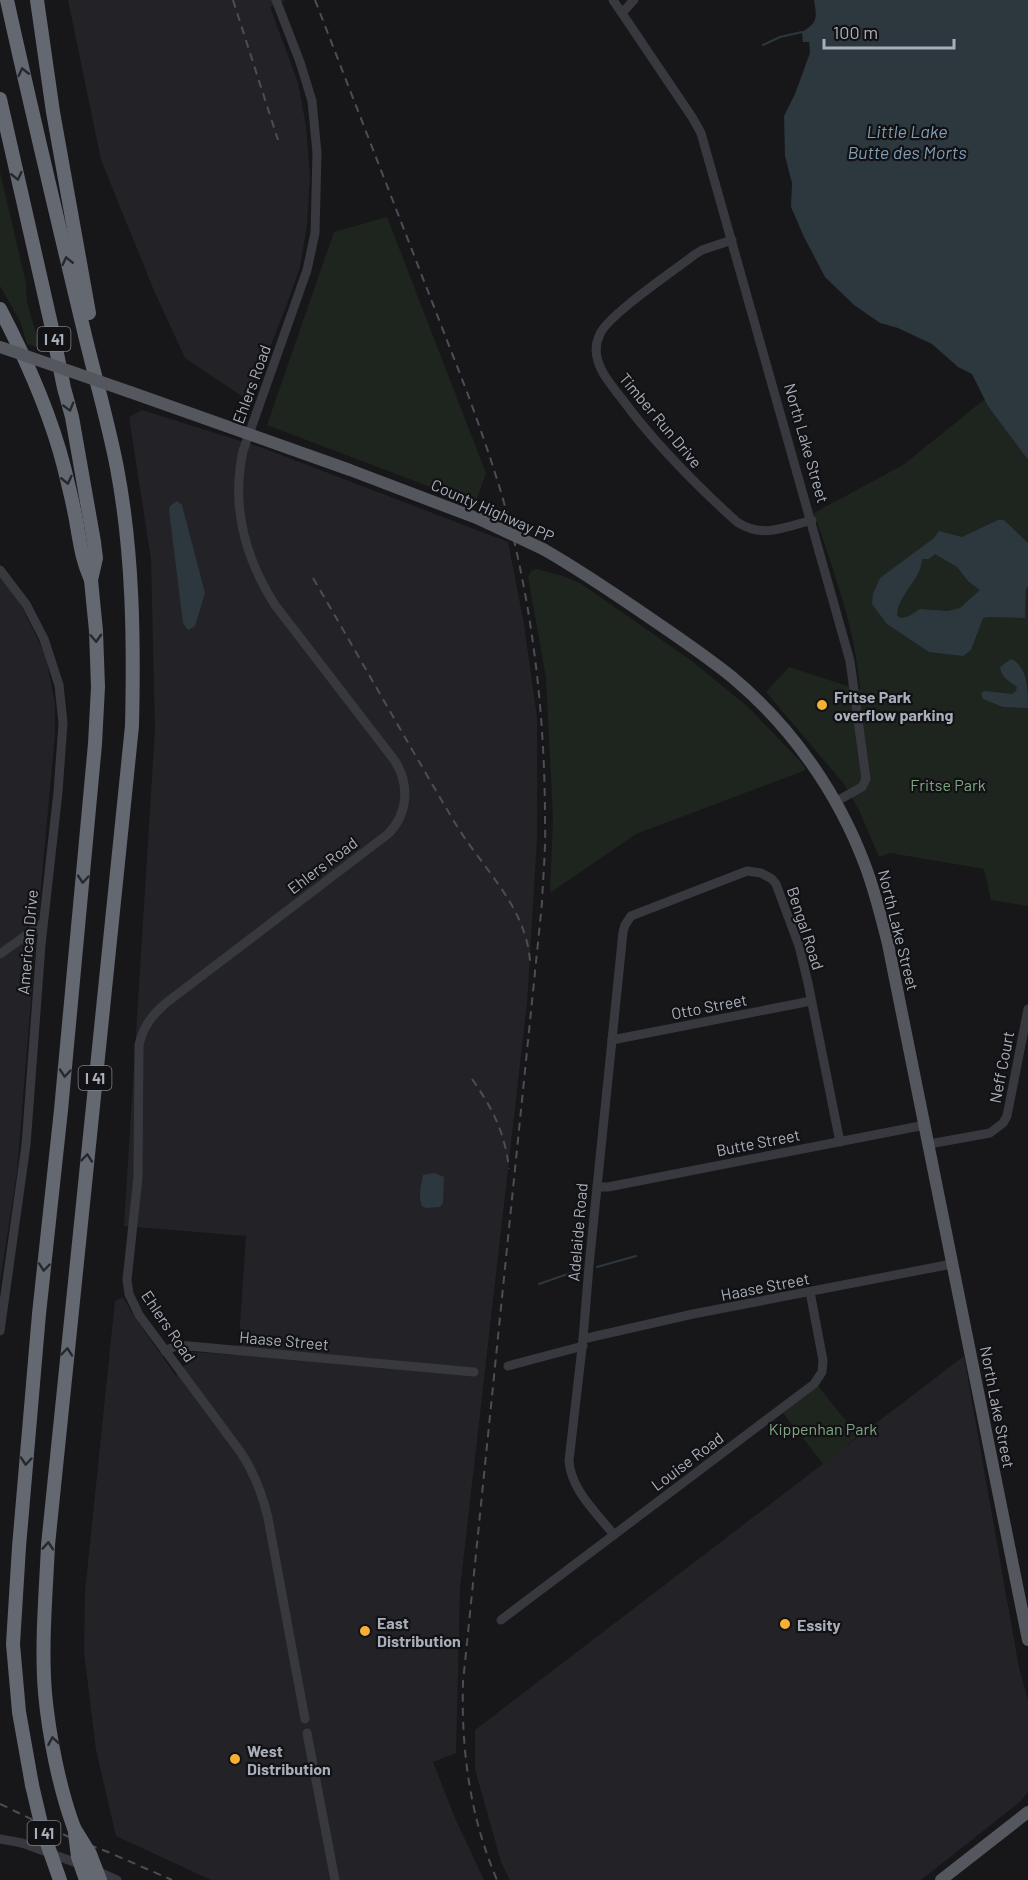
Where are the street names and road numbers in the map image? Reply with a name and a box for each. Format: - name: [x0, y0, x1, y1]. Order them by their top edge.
- road number: I 41: [38, 327, 70, 351]
- street label: Ehlers Road: [228, 342, 274, 426]
- street label: Timber Run Drive: [616, 369, 706, 471]
- street label: North Lake Street: [781, 381, 833, 505]
- street label: County Highway PP: [429, 474, 557, 546]
- street label: Ehlers Road: [283, 833, 361, 897]
- street label: North Lake Street: [875, 868, 923, 992]
- street label: Bengal Road: [784, 884, 828, 972]
- street label: American Drive: [13, 889, 41, 995]
- street label: Otto Street: [669, 989, 749, 1023]
- street label: Neff Court: [985, 1030, 1017, 1104]
- road number: I 41: [78, 1066, 112, 1090]
- street label: Butte Street: [714, 1125, 802, 1159]
- street label: Adelaide Road: [563, 1182, 591, 1282]
- street label: Haase Street: [719, 1268, 811, 1304]
- street label: Ehlers Road: [138, 1286, 200, 1366]
- street label: Haase Street: [238, 1327, 330, 1353]
- street label: North Lake Street: [977, 1345, 1019, 1469]
- street label: Louise Road: [647, 1428, 727, 1494]
- road number: I 41: [28, 1821, 60, 1845]

